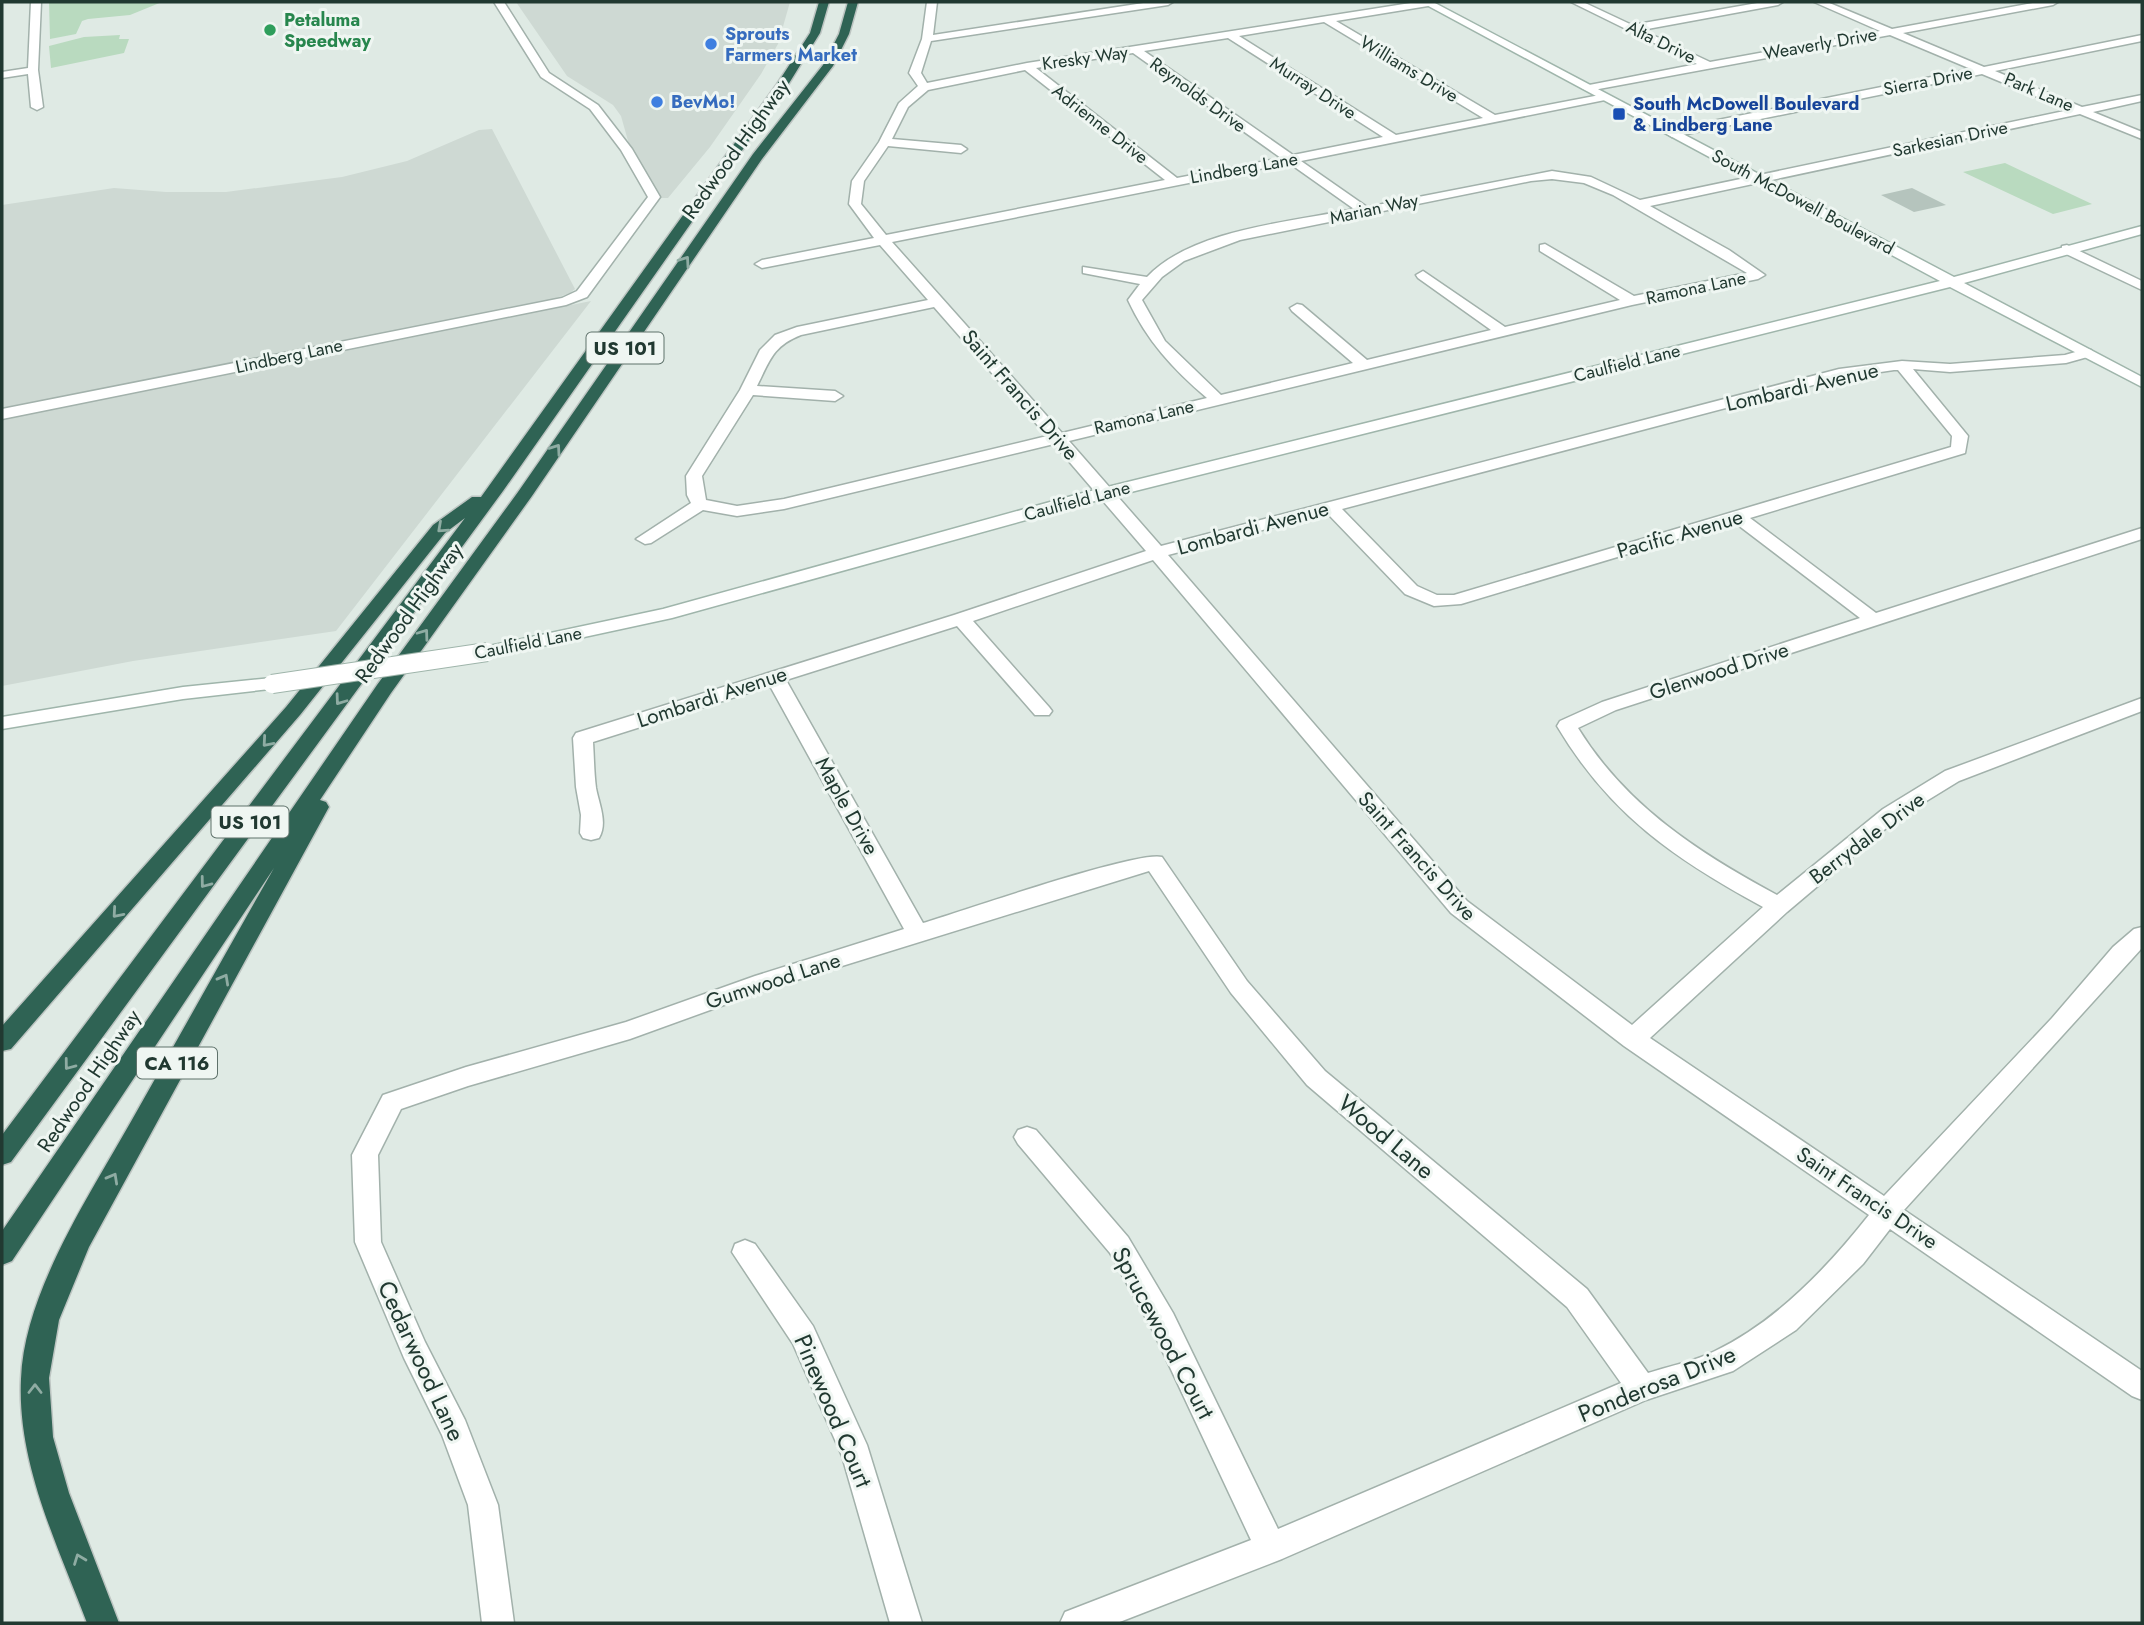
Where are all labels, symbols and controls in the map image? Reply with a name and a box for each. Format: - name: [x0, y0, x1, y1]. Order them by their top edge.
- place label: Petaluma Speedway: [284, 7, 371, 54]
- street label: Alta Drive: [1622, 14, 1700, 70]
- place label: Sprouts Farmers Market: [725, 21, 857, 68]
- street label: Weaverly Drive: [1761, 21, 1879, 67]
- marker: Petaluma Speedway: [262, 22, 278, 38]
- street label: Williams Drive: [1355, 29, 1463, 109]
- marker: Sprouts Farmers Market: [703, 36, 719, 52]
- street label: Kresky Way: [1040, 39, 1130, 77]
- street label: Murray Drive: [1265, 50, 1361, 126]
- street label: Reynolds Drive: [1145, 51, 1251, 139]
- street label: Sierra Drive: [1881, 60, 1975, 102]
- street label: Park Lane: [2000, 66, 2078, 118]
- street label: Redwood Highway: [675, 72, 798, 225]
- street label: Adrienne Drive: [1046, 78, 1154, 170]
- place label: BevMo!: [671, 89, 735, 115]
- place label: South McDowell Boulevard & Lindberg Lane: [1633, 91, 1859, 138]
- marker: BevMo!: [649, 94, 665, 110]
- marker: South McDowell Boulevard & Lindberg Lane: [1611, 106, 1627, 122]
- street label: Sarkesian Drive: [1890, 114, 2010, 164]
- street label: South McDowell Boulevard: [1707, 143, 1899, 261]
- street label: Lindberg Lane: [1188, 146, 1300, 190]
- street label: Marian Way: [1327, 187, 1421, 231]
- one-way arrow: [677, 256, 689, 269]
- street label: Ramona Lane: [1644, 265, 1748, 311]
- street label: Saint Francis Drive: [955, 323, 1085, 467]
- street label: Lindberg Lane: [233, 332, 345, 380]
- road number: US 101: [586, 332, 664, 364]
- street label: Caulfield Lane: [1571, 337, 1683, 389]
- street label: Lombardi Avenue: [1723, 355, 1881, 419]
- street label: Ramona Lane: [1092, 393, 1196, 441]
- one-way arrow: [548, 443, 561, 456]
- street label: Caulfield Lane: [1021, 474, 1133, 528]
- street label: Lombardi Avenue: [1174, 493, 1332, 563]
- street label: Pacific Avenue: [1614, 502, 1747, 566]
- one-way arrow: [437, 520, 450, 532]
- street label: Redwood Highway: [348, 536, 471, 689]
- street label: Caulfield Lane: [472, 620, 584, 666]
- one-way arrow: [416, 629, 428, 642]
- street label: Glenwood Drive: [1646, 634, 1793, 708]
- street label: Lombardi Avenue: [633, 659, 791, 735]
- one-way arrow: [336, 692, 348, 705]
- one-way arrow: [263, 733, 275, 746]
- street label: Maple Drive: [808, 752, 886, 861]
- street label: Saint Francis Drive: [1351, 785, 1483, 927]
- street label: Berrydale Drive: [1803, 785, 1931, 891]
- road number: US 101: [212, 806, 288, 838]
- one-way arrow: [201, 875, 213, 888]
- one-way arrow: [113, 905, 125, 918]
- street label: Gumwood Lane: [702, 945, 844, 1017]
- one-way arrow: [216, 974, 229, 987]
- street label: Redwood Highway: [30, 1003, 148, 1158]
- road number: CA 116: [137, 1048, 217, 1078]
- one-way arrow: [64, 1057, 77, 1070]
- street label: Wood Lane: [1331, 1086, 1442, 1187]
- street label: Saint Francis Drive: [1790, 1139, 1944, 1257]
- one-way arrow: [105, 1173, 118, 1185]
- street label: Sprucewood Court: [1103, 1241, 1224, 1425]
- street label: Cedarwood Lane: [369, 1275, 474, 1447]
- street label: Pinewood Court: [785, 1329, 882, 1493]
- street label: Ponderosa Drive: [1573, 1336, 1741, 1431]
- one-way arrow: [27, 1383, 43, 1393]
- one-way arrow: [73, 1554, 87, 1566]

